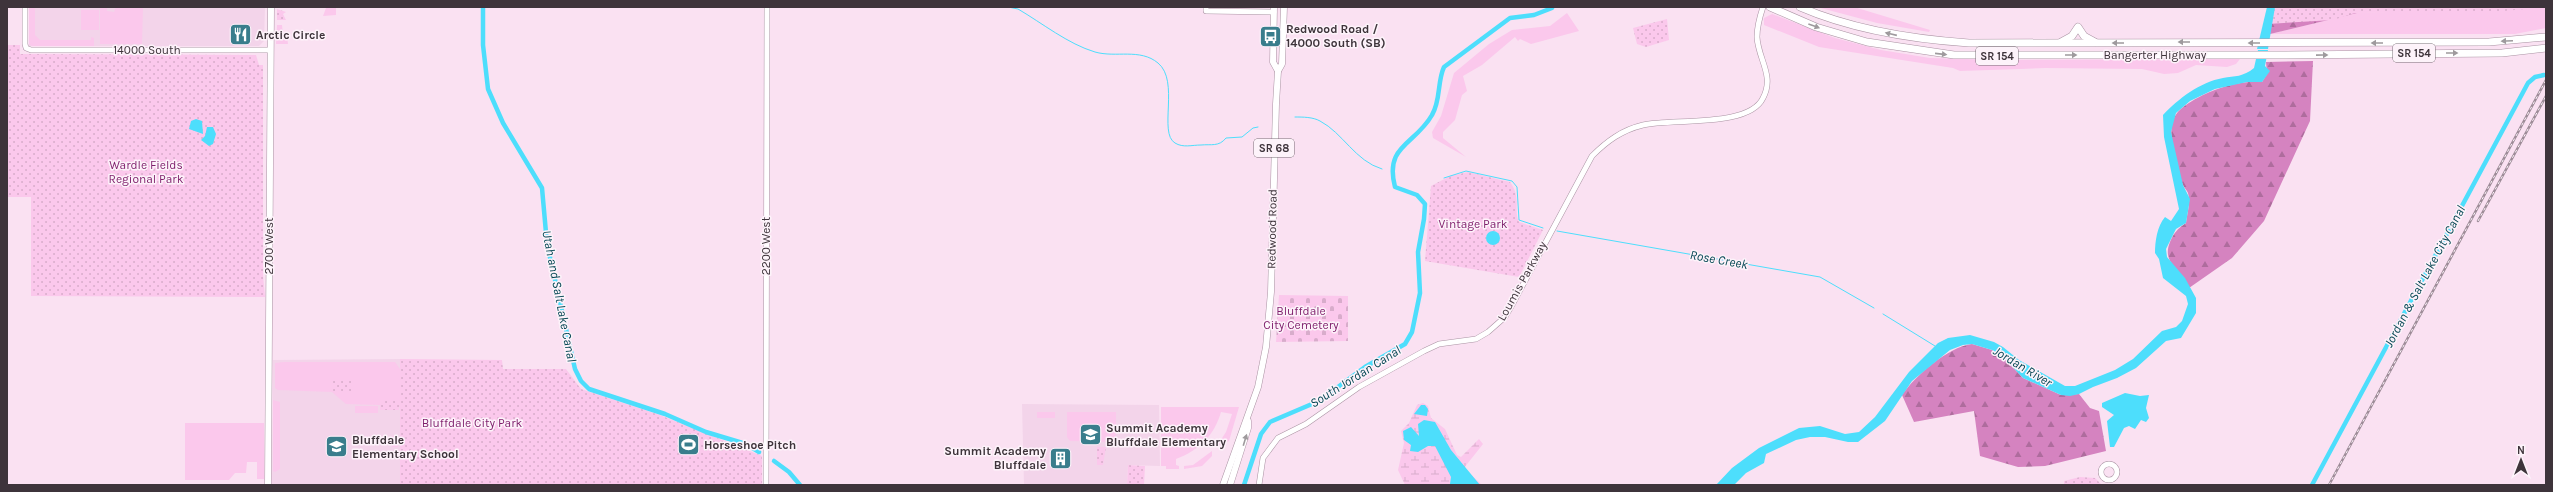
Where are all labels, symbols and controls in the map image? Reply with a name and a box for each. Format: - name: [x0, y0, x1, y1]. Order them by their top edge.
- restaurant icon: Arctic Circle: [227, 22, 253, 48]
- place label: Redwood Road / 14000 South (SB): [1286, 22, 1385, 50]
- bus stop icon: Redwood Road / 14000 South (SB): [1257, 23, 1283, 49]
- one-way arrow: [1809, 23, 1821, 29]
- place label: Arctic Circle: [256, 28, 325, 42]
- one-way arrow: [1885, 30, 1897, 36]
- one-way arrow: [2501, 38, 2513, 45]
- one-way arrow: [2177, 39, 2190, 45]
- one-way arrow: [2111, 40, 2124, 46]
- one-way arrow: [2247, 40, 2260, 46]
- one-way arrow: [2370, 40, 2383, 46]
- street label: 14000 South: [113, 43, 181, 57]
- road number: SR 154: [2393, 44, 2435, 62]
- road number: SR 154: [1976, 47, 2018, 65]
- street label: Bangerter Highway: [2104, 48, 2207, 62]
- one-way arrow: [1935, 50, 1947, 57]
- one-way arrow: [2446, 50, 2459, 56]
- one-way arrow: [2316, 51, 2328, 58]
- one-way arrow: [2065, 52, 2078, 58]
- road number: SR 68: [1254, 139, 1294, 157]
- park label: Wardle Fields Regional Park: [109, 158, 184, 186]
- street label: Redwood Road: [1264, 189, 1280, 269]
- water label: Jordan & Salt Lake City Canal: [2381, 203, 2468, 350]
- street label: 2200 West: [759, 216, 773, 275]
- street label: 2700 West: [262, 217, 276, 275]
- park label: Vintage Park: [1439, 217, 1508, 231]
- water label: Utah and Salt Lake Canal: [539, 229, 580, 363]
- street label: Loumis Parkway: [1494, 238, 1550, 323]
- water label: Rose Creek: [1689, 247, 1750, 272]
- park label: Bluffdale City Cemetery: [1263, 304, 1339, 332]
- water label: South Jordan Canal: [1307, 342, 1403, 410]
- water label: Jordan River: [1991, 343, 2055, 390]
- park label: Bluffdale City Park: [422, 416, 523, 430]
- place label: Summit Academy Bluffdale Elementary: [1106, 421, 1226, 449]
- school or university icon: Summit Academy Bluffdale Elementary: [1078, 422, 1104, 448]
- sports icon: Horseshoe Pitch: [676, 432, 702, 458]
- place label: Bluffdale Elementary School: [352, 433, 459, 461]
- school or university icon: Bluffdale Elementary School: [323, 434, 349, 460]
- one-way arrow: [1242, 434, 1248, 446]
- place label: Horseshoe Pitch: [704, 438, 796, 452]
- north arrow: [2501, 440, 2541, 480]
- place label: Summit Academy Bluffdale: [944, 444, 1046, 472]
- text: N: [2517, 444, 2525, 457]
- building icon: Summit Academy Bluffdale: [1048, 445, 1074, 471]

